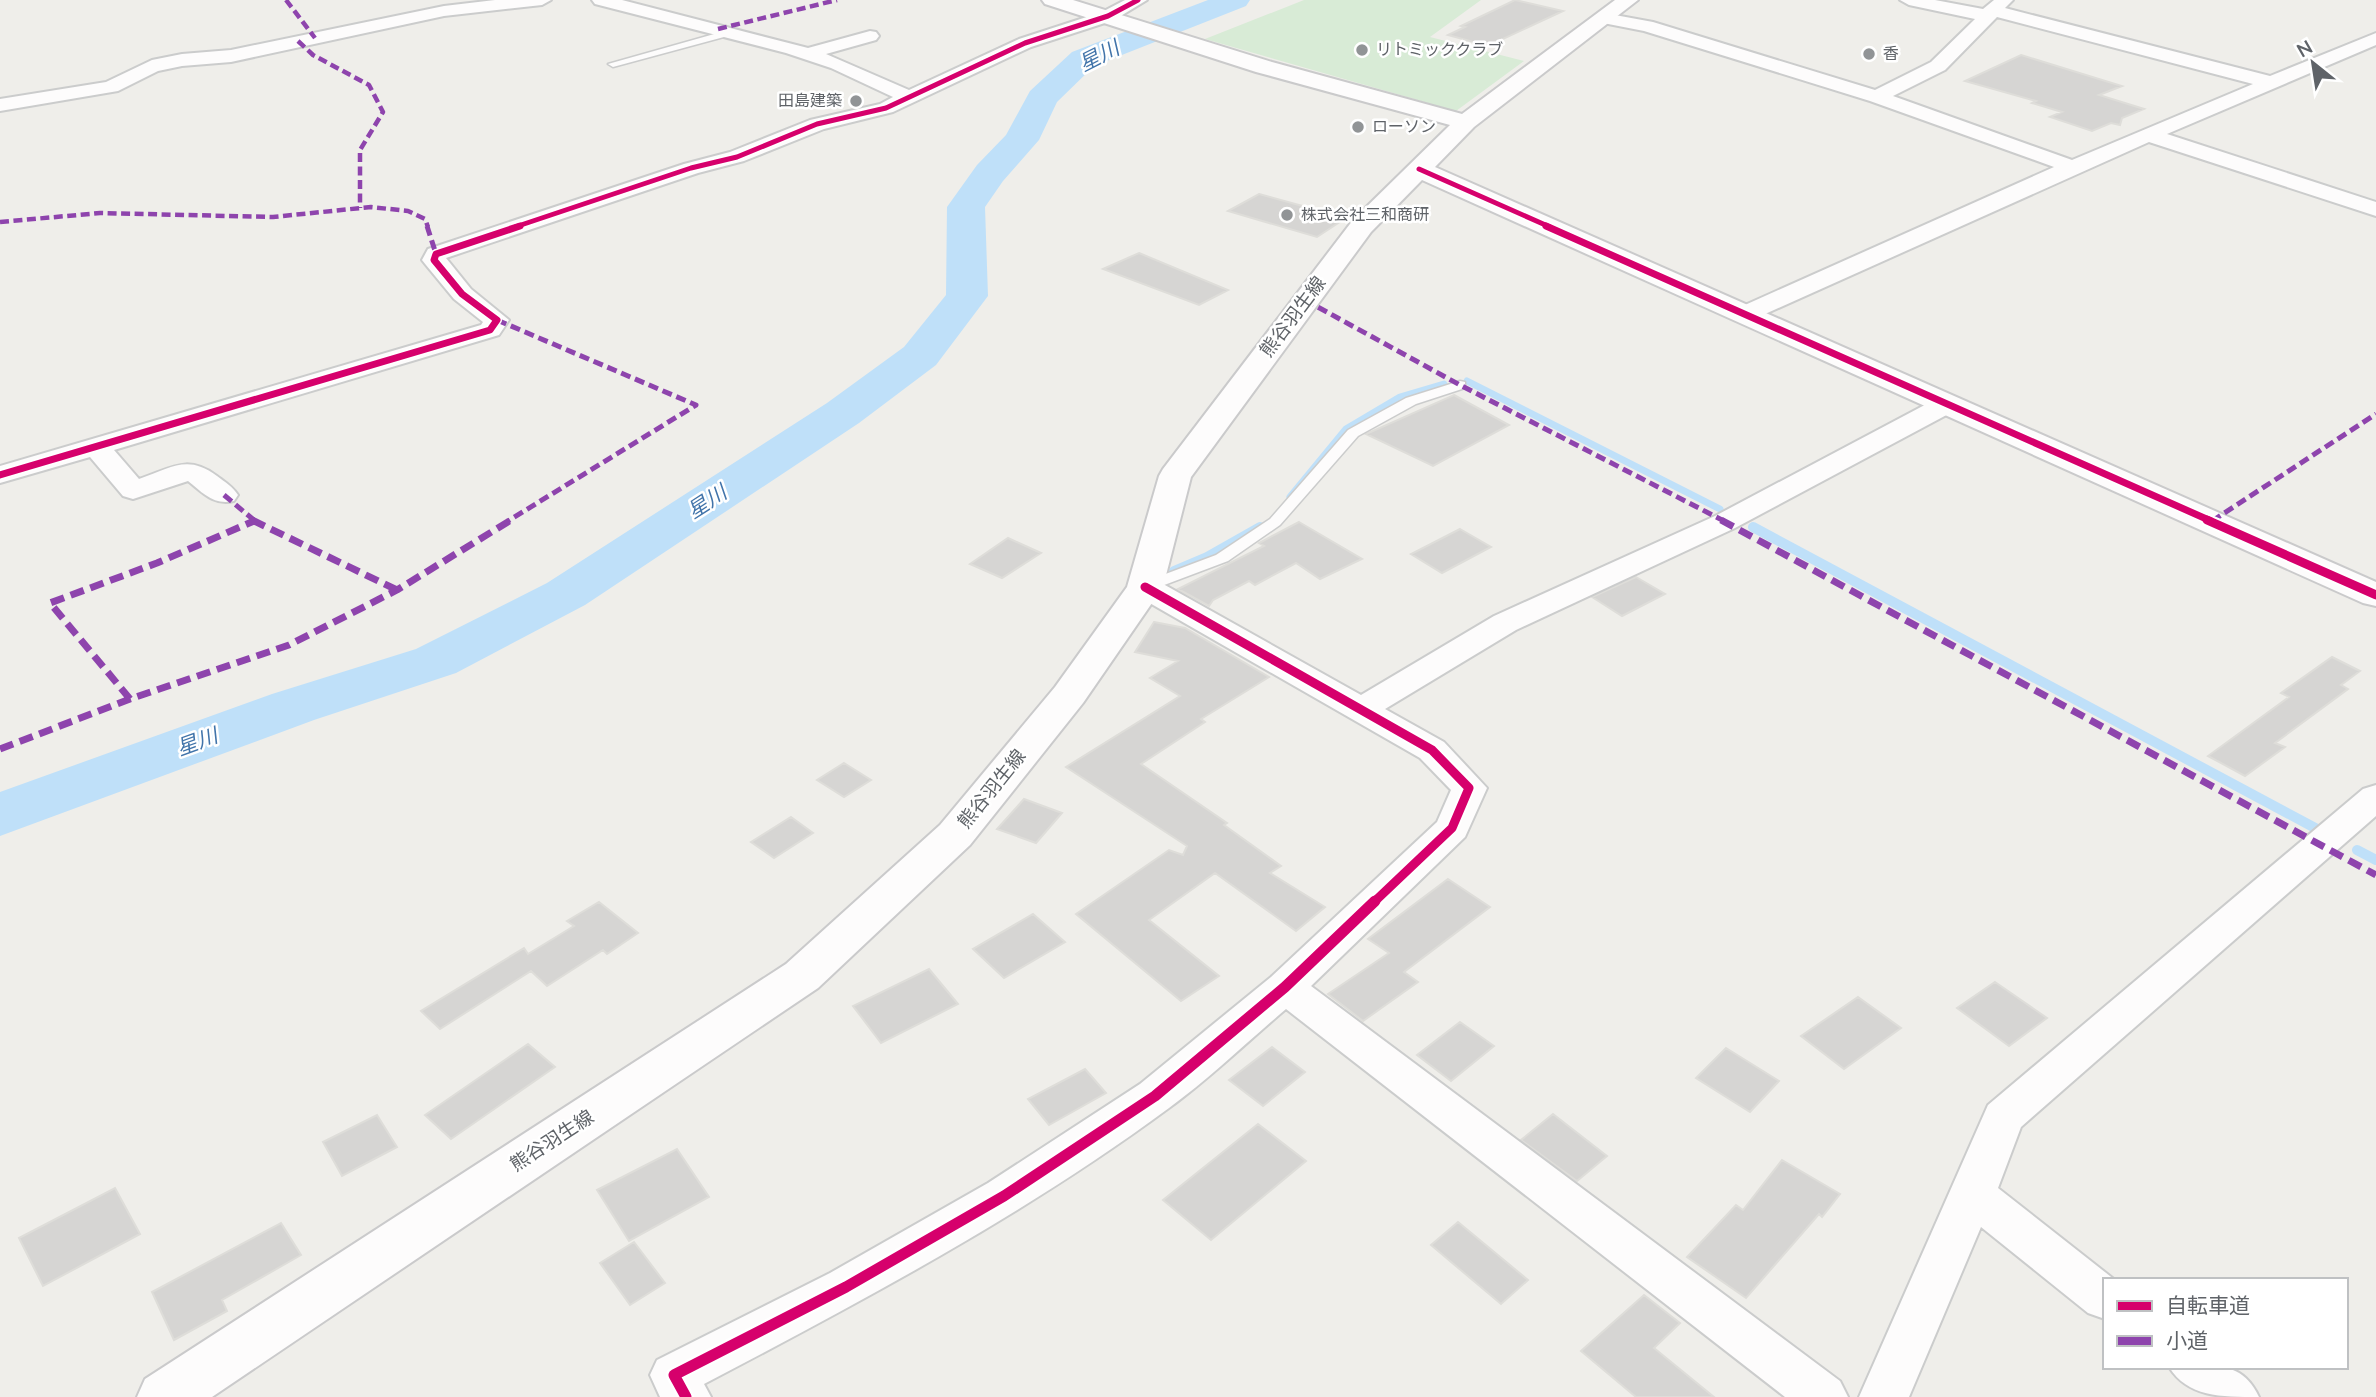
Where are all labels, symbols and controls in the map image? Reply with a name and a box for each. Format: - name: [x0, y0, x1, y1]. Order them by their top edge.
- north arrow: [2278, 28, 2348, 98]
- water label: 星川: [1074, 33, 1126, 78]
- text: N: [2292, 34, 2318, 64]
- place label: リトミッククラブ: [1376, 39, 1503, 61]
- marker: リトミッククラブ: [1354, 42, 1370, 58]
- place label: 香: [1883, 43, 1899, 65]
- marker: 香: [1861, 46, 1877, 62]
- place label: 田島建築: [778, 90, 842, 112]
- marker: 田島建築: [848, 93, 864, 109]
- place label: ローソン: [1372, 116, 1436, 138]
- marker: ローソン: [1350, 119, 1366, 135]
- place label: 株式会社三和商研: [1301, 204, 1429, 226]
- marker: 株式会社三和商研: [1279, 207, 1295, 223]
- street label: 熊谷羽生線: [1254, 271, 1332, 363]
- water label: 星川: [682, 478, 734, 525]
- water label: 星川: [172, 721, 223, 762]
- street label: 熊谷羽生線: [952, 744, 1032, 834]
- street label: 熊谷羽生線: [505, 1104, 599, 1178]
- legend: [2103, 1278, 2348, 1369]
- text: 自転車道: [2166, 1292, 2250, 1320]
- text: 小道: [2166, 1327, 2208, 1355]

